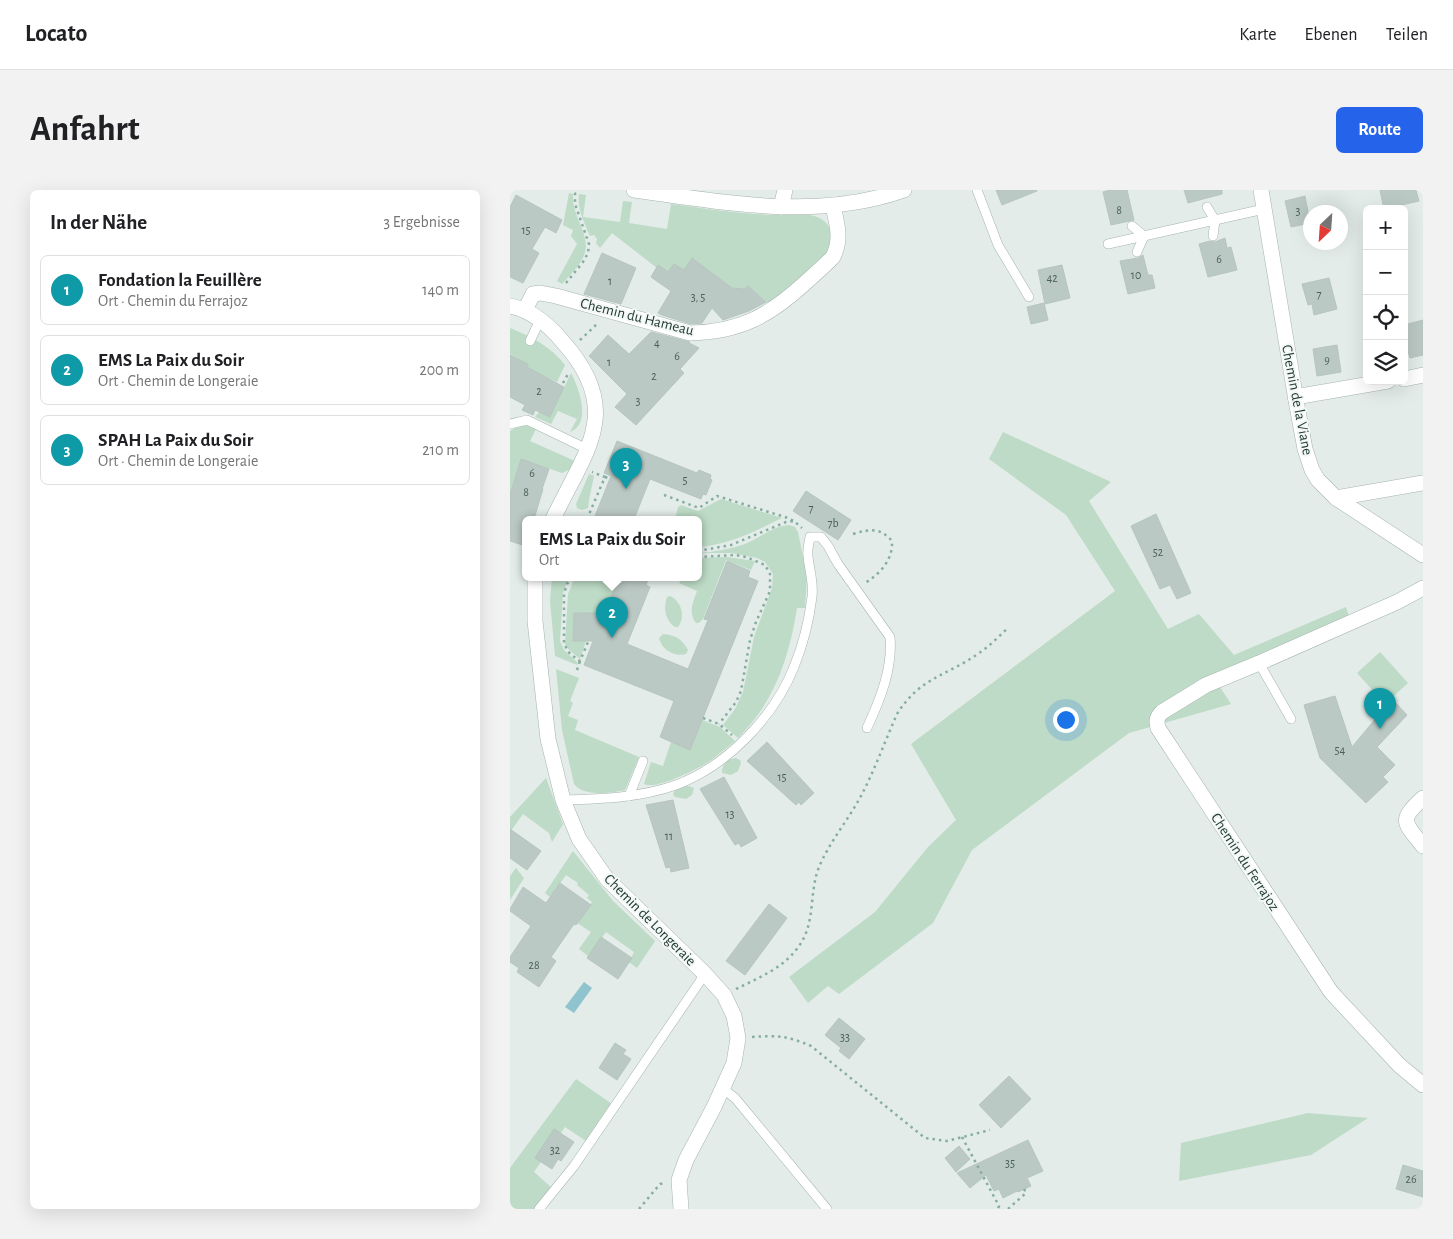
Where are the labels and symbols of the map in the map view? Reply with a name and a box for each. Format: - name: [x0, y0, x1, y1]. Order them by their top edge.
- house number: 8: [1116, 204, 1122, 216]
- house number: 3: [1296, 205, 1301, 217]
- north arrow: [1303, 205, 1348, 250]
- house number: 15: [521, 224, 531, 236]
- house number: 6: [1216, 253, 1222, 265]
- house number: 10: [1131, 269, 1141, 281]
- house number: 42: [1046, 272, 1058, 284]
- house number: 1: [608, 275, 612, 287]
- house number: 7: [1316, 288, 1322, 300]
- house number: 3, 5: [691, 291, 705, 303]
- street label: Chemin du Hameau: [579, 296, 696, 338]
- house number: 4: [654, 337, 660, 349]
- street label: Chemin de la Viane: [1279, 344, 1315, 457]
- house number: 6: [674, 350, 680, 362]
- house number: 9: [1324, 354, 1330, 366]
- house number: 1: [607, 356, 611, 368]
- house number: 2: [651, 370, 657, 382]
- house number: 2: [536, 385, 542, 397]
- house number: 3: [636, 395, 641, 407]
- pin: 3: [610, 448, 642, 489]
- house number: 6: [529, 467, 535, 479]
- house number: 5: [682, 474, 688, 486]
- house number: 8: [523, 486, 529, 498]
- house number: 7: [808, 502, 814, 514]
- house number: 7b: [827, 517, 839, 529]
- house number: 52: [1153, 546, 1164, 558]
- pin: 2: [596, 597, 628, 638]
- pin: 1: [1364, 688, 1396, 729]
- your location: [1053, 707, 1079, 733]
- house number: 54: [1335, 744, 1346, 756]
- house number: 15: [777, 771, 787, 783]
- house number: 13: [725, 808, 735, 820]
- street label: Chemin du Ferrajoz: [1208, 811, 1282, 913]
- house number: 11: [665, 830, 673, 842]
- street label: Chemin de Longeraie: [601, 871, 699, 969]
- house number: 28: [528, 959, 540, 971]
- house number: 33: [840, 1031, 850, 1043]
- house number: 32: [550, 1144, 561, 1156]
- house number: 35: [1005, 1157, 1015, 1169]
- house number: 26: [1405, 1173, 1417, 1185]

